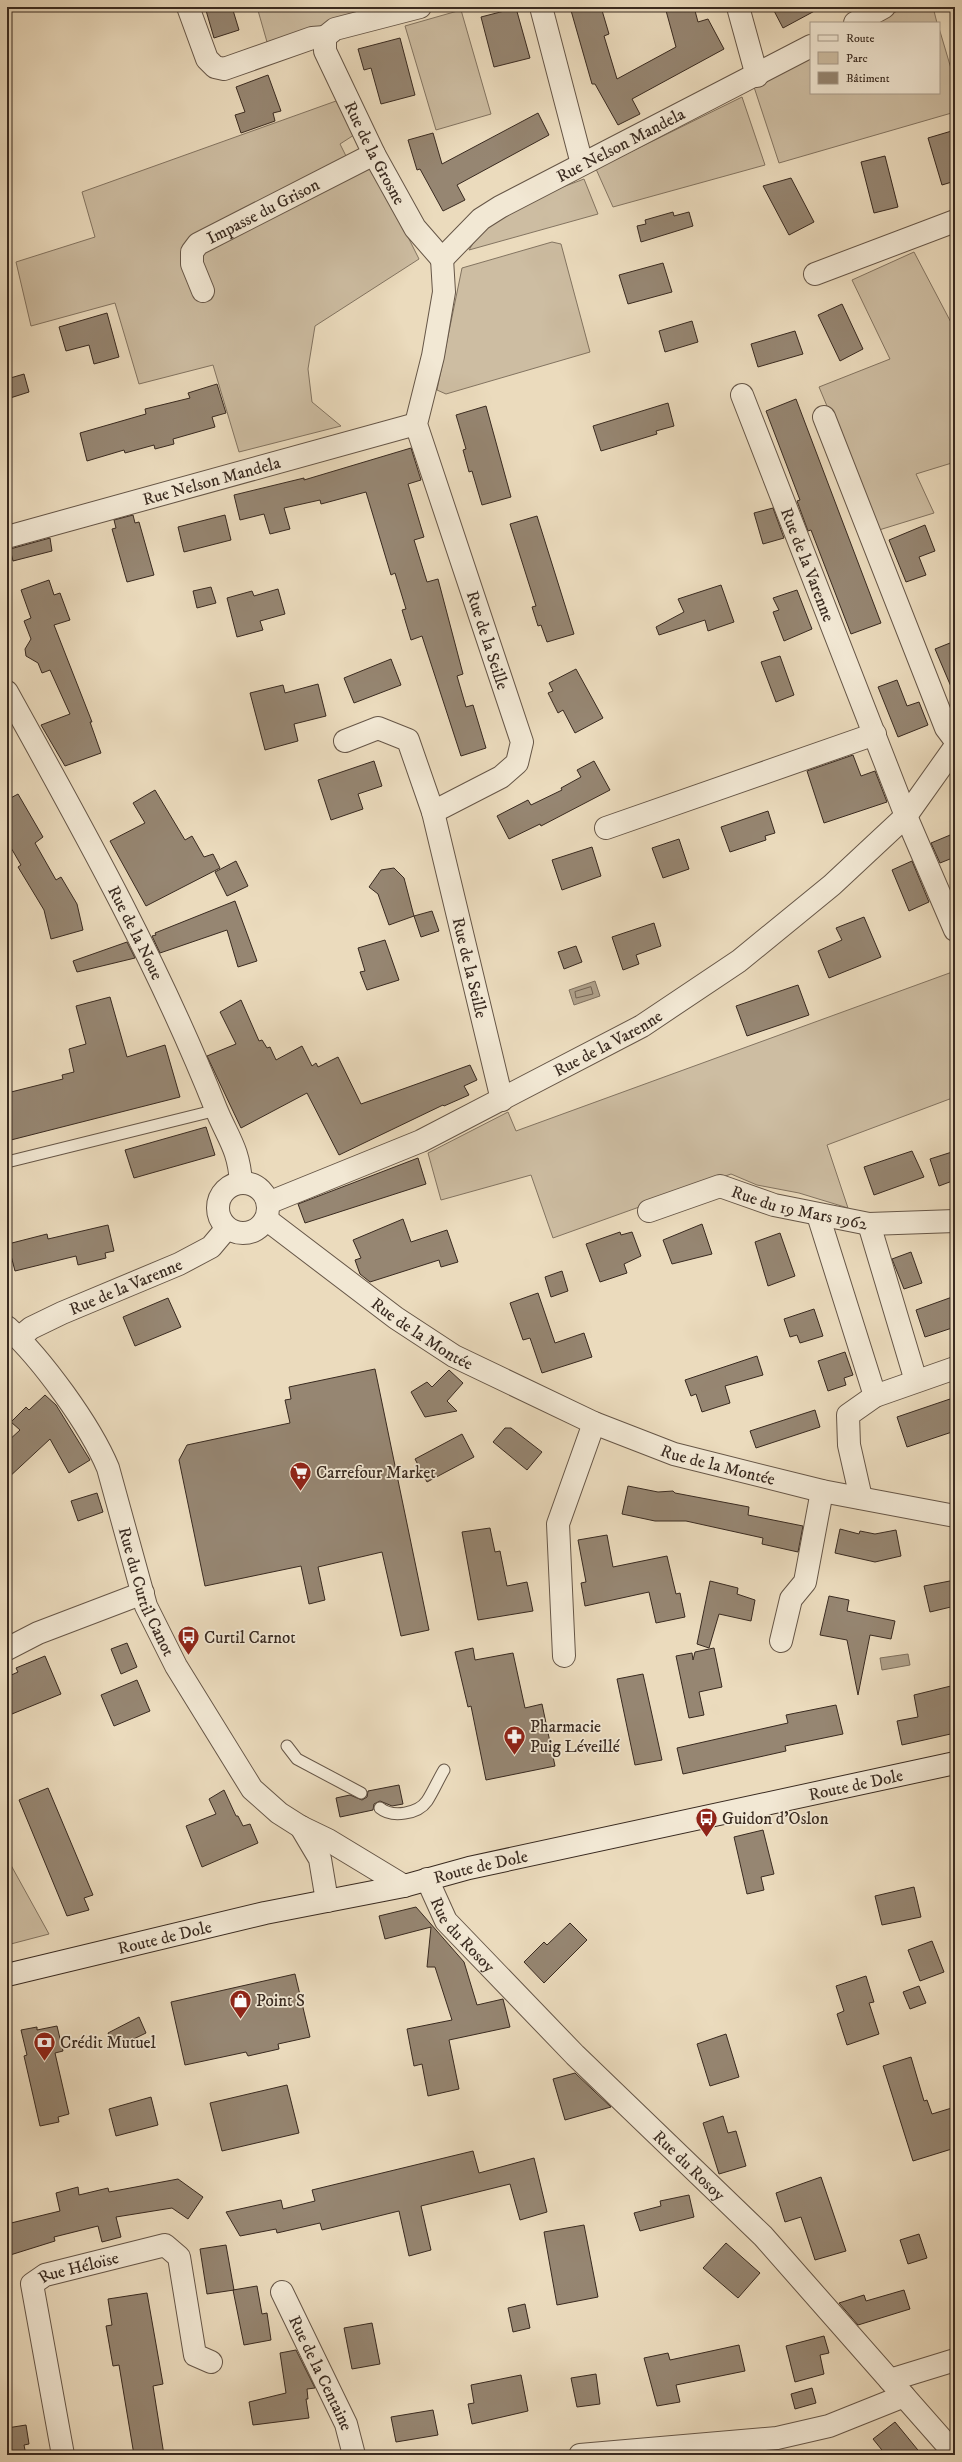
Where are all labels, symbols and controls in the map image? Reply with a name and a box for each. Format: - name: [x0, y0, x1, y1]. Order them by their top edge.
- legend: [810, 22, 940, 94]
- text: Route: [846, 31, 874, 46]
- text: Parc: [846, 51, 868, 66]
- text: Bâtiment: [846, 71, 890, 86]
- street label: Rue de la Grosne: [339, 98, 410, 209]
- street label: Rue Nelson Mandela: [553, 103, 690, 188]
- street label: Impasse du Grison: [203, 174, 323, 250]
- street label: Rue Nelson Mandela: [140, 452, 284, 511]
- street label: Rue de la Varenne: [775, 505, 839, 625]
- street label: Rue de la Seille: [461, 588, 513, 693]
- street label: Rue de la Noue: [102, 882, 168, 984]
- street label: Rue de la Seille: [447, 915, 492, 1020]
- street label: Rue de la Varenne: [550, 1005, 667, 1082]
- street label: Rue du 19 Mars 1962: [728, 1181, 870, 1236]
- street label: Rue de la Varenne: [66, 1254, 186, 1321]
- street label: Rue de la Montée: [366, 1293, 476, 1375]
- street label: Rue de la Montée: [657, 1440, 777, 1491]
- supermarket icon: Carrefour Market: [287, 1459, 313, 1492]
- place label: Carrefour Market: [316, 1462, 436, 1484]
- street label: Rue du Curtil Canot: [113, 1525, 180, 1661]
- bus stop icon: Curtil Carnot: [175, 1624, 201, 1657]
- place label: Curtil Carnot: [204, 1627, 296, 1649]
- place label: Pharmacie Puig Léveillé: [530, 1716, 620, 1758]
- pharmacy icon: Pharmacie Puig Léveillé: [502, 1723, 528, 1756]
- street label: Route de Dole: [807, 1765, 905, 1806]
- bus stop icon: Guidon d'Oslon: [694, 1805, 720, 1838]
- place label: Guidon d'Oslon: [722, 1808, 829, 1830]
- street label: Route de Dole: [431, 1846, 530, 1889]
- street label: Rue du Rosoy: [425, 1894, 500, 1978]
- street label: Route de Dole: [115, 1916, 214, 1960]
- shop icon: Point S: [227, 1987, 253, 2020]
- place label: Point S: [256, 1990, 305, 2012]
- bank icon: Crédit Mutuel: [31, 2029, 57, 2062]
- place label: Crédit Mutuel: [60, 2032, 156, 2054]
- street label: Rue du Rosoy: [648, 2126, 730, 2206]
- street label: Rue Héloïse: [34, 2247, 121, 2289]
- street label: Rue de la Centaine: [283, 2312, 357, 2433]

